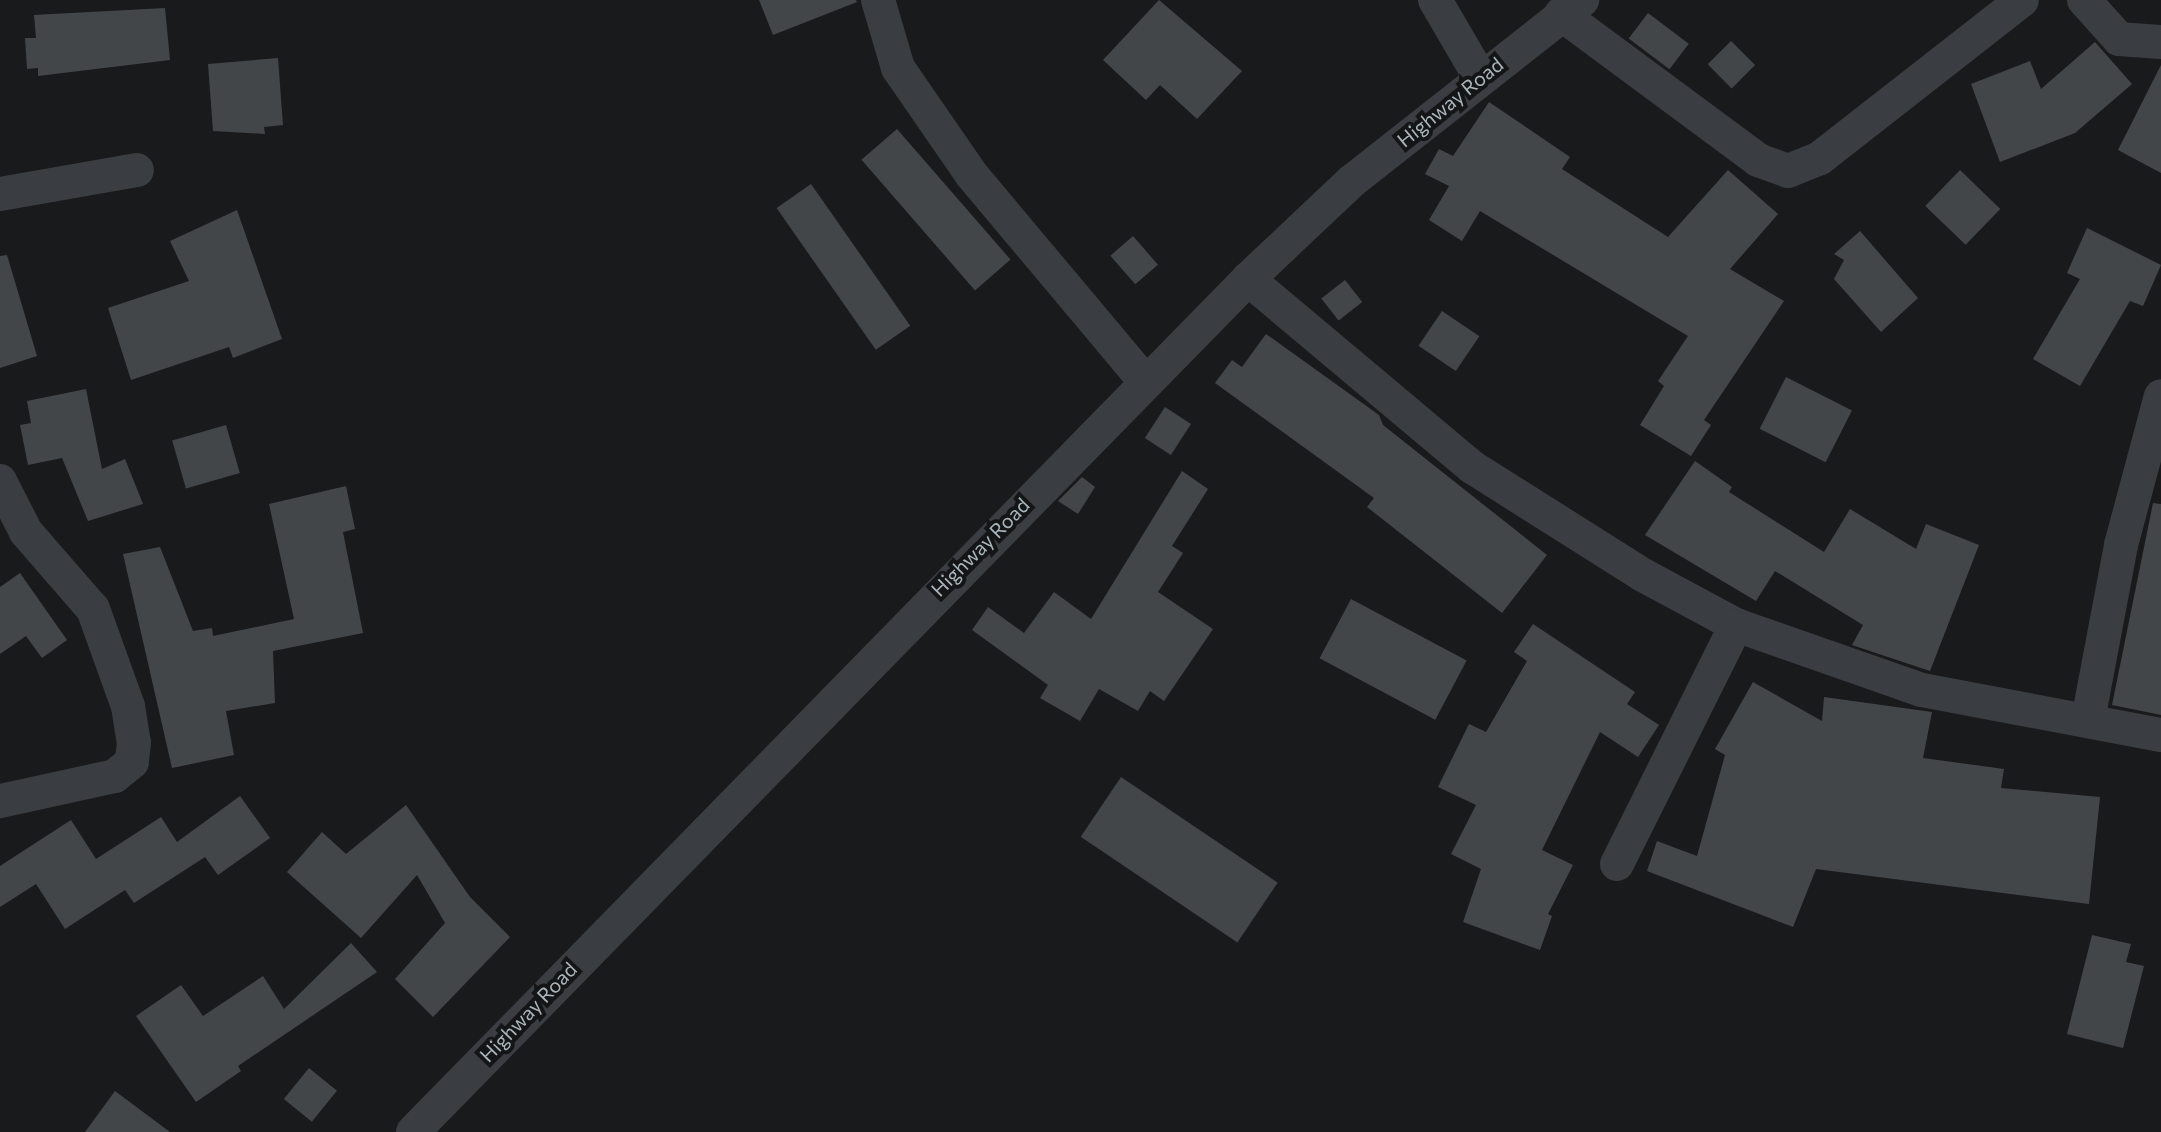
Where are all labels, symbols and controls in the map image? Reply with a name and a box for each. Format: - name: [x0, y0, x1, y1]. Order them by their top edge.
- street label: Highway Road: [1392, 52, 1508, 152]
- street label: Highway Road: [926, 493, 1034, 601]
- street label: Highway Road: [475, 957, 581, 1067]

